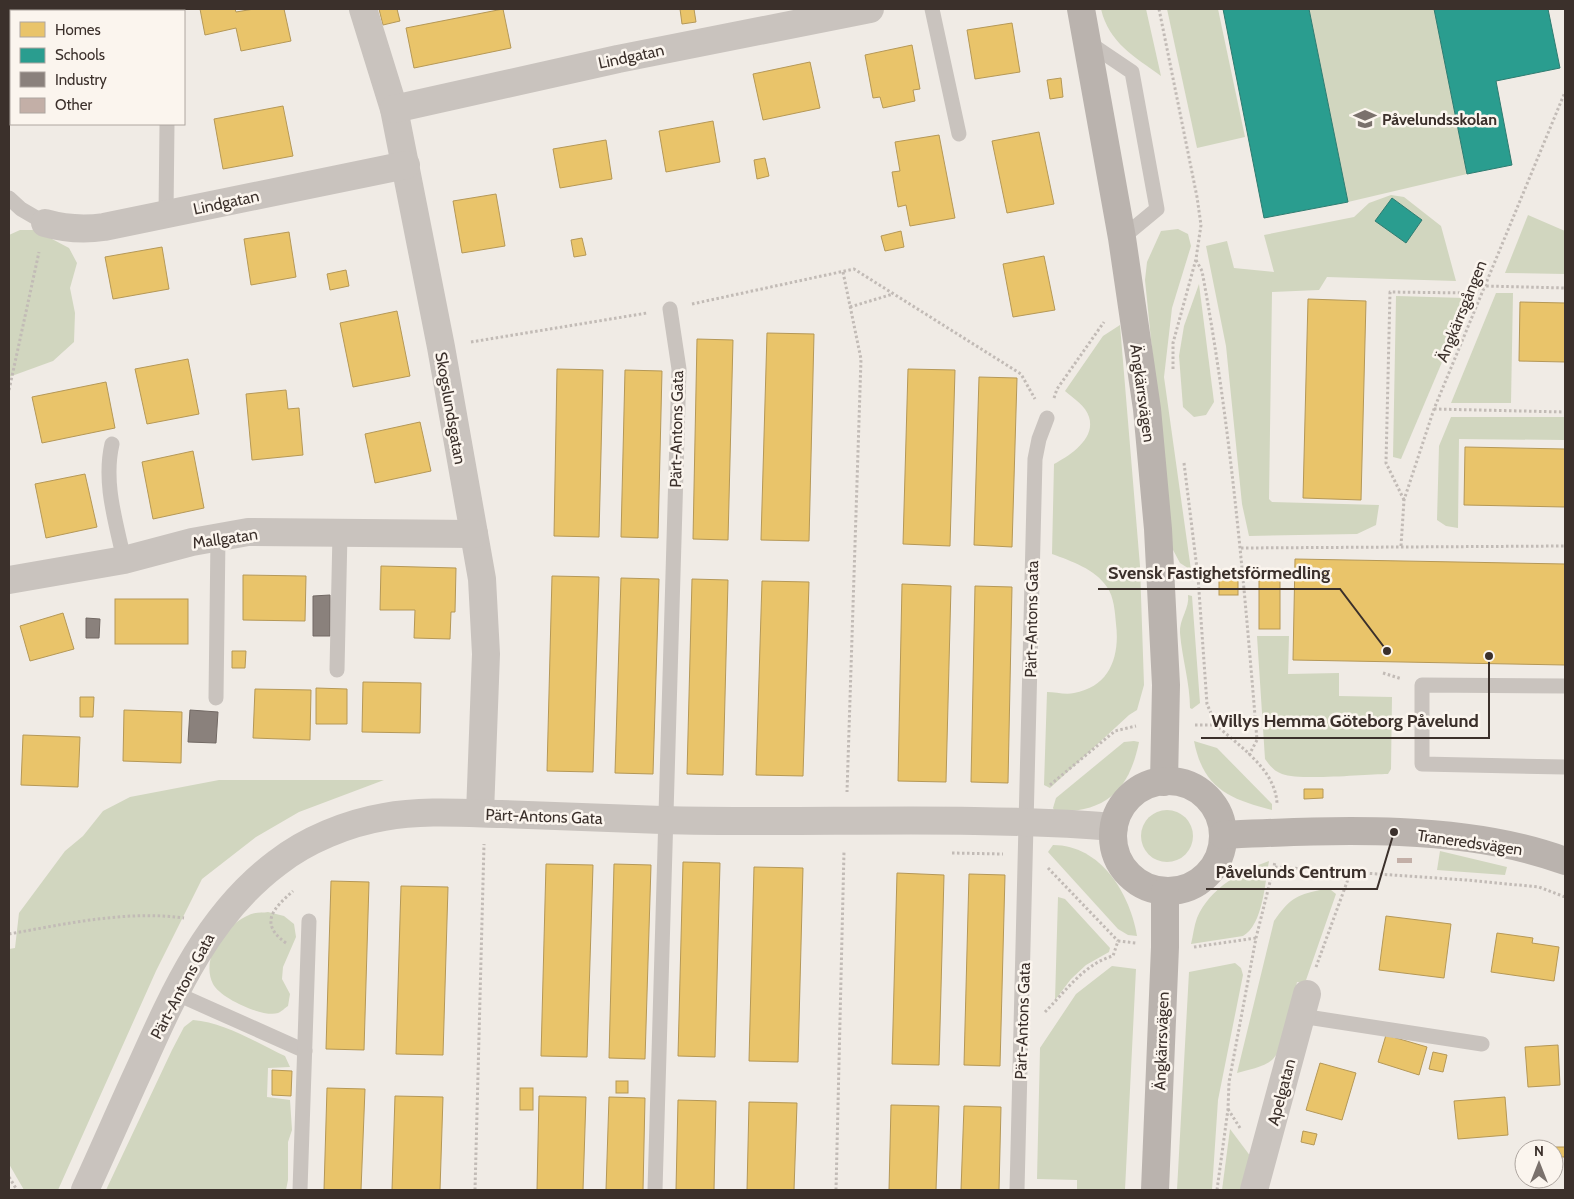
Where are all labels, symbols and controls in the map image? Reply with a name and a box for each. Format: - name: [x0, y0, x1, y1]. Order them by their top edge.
- legend: [10, 10, 185, 125]
- text: Homes: [55, 21, 101, 39]
- street label: Lindgatan: [596, 40, 666, 73]
- text: Schools: [55, 46, 105, 64]
- text: Industry: [55, 71, 107, 89]
- text: Other: [55, 96, 92, 114]
- school or university icon: Påvelundsskolan: [1352, 106, 1378, 132]
- place label: Påvelundsskolan: [1382, 110, 1497, 129]
- street label: Lindgatan: [191, 186, 261, 219]
- street label: Ängkärrsgången: [1432, 258, 1491, 365]
- street label: Ängkärrsvägen: [1126, 343, 1159, 443]
- street label: Skogslundsgatan: [431, 351, 470, 466]
- street label: Pärt-Antons Gata: [666, 370, 687, 488]
- street label: Mallgatan: [191, 525, 259, 552]
- callout: Svensk Fastighetsförmedling: [1098, 556, 1340, 589]
- street label: Pärt-Antons Gata: [1021, 560, 1042, 678]
- text: Svensk Fastighetsförmedling: [1108, 562, 1330, 584]
- callout: Willys Hemma Göteborg Påvelund: [1201, 705, 1489, 738]
- text: Willys Hemma Göteborg Påvelund: [1211, 710, 1479, 732]
- street label: Pärt-Antons Gata: [485, 805, 603, 828]
- street label: Traneredsvägen: [1416, 826, 1524, 859]
- callout: Påvelunds Centrum: [1206, 856, 1377, 889]
- text: Påvelunds Centrum: [1215, 861, 1367, 883]
- street label: Pärt-Antons Gata: [147, 930, 218, 1042]
- street label: Pärt-Antons Gata: [1011, 962, 1034, 1080]
- street label: Ängkärrsvägen: [1150, 991, 1173, 1091]
- street label: Apelgatan: [1263, 1057, 1300, 1128]
- north arrow: [1514, 1139, 1564, 1189]
- text: N: [1534, 1142, 1544, 1160]

